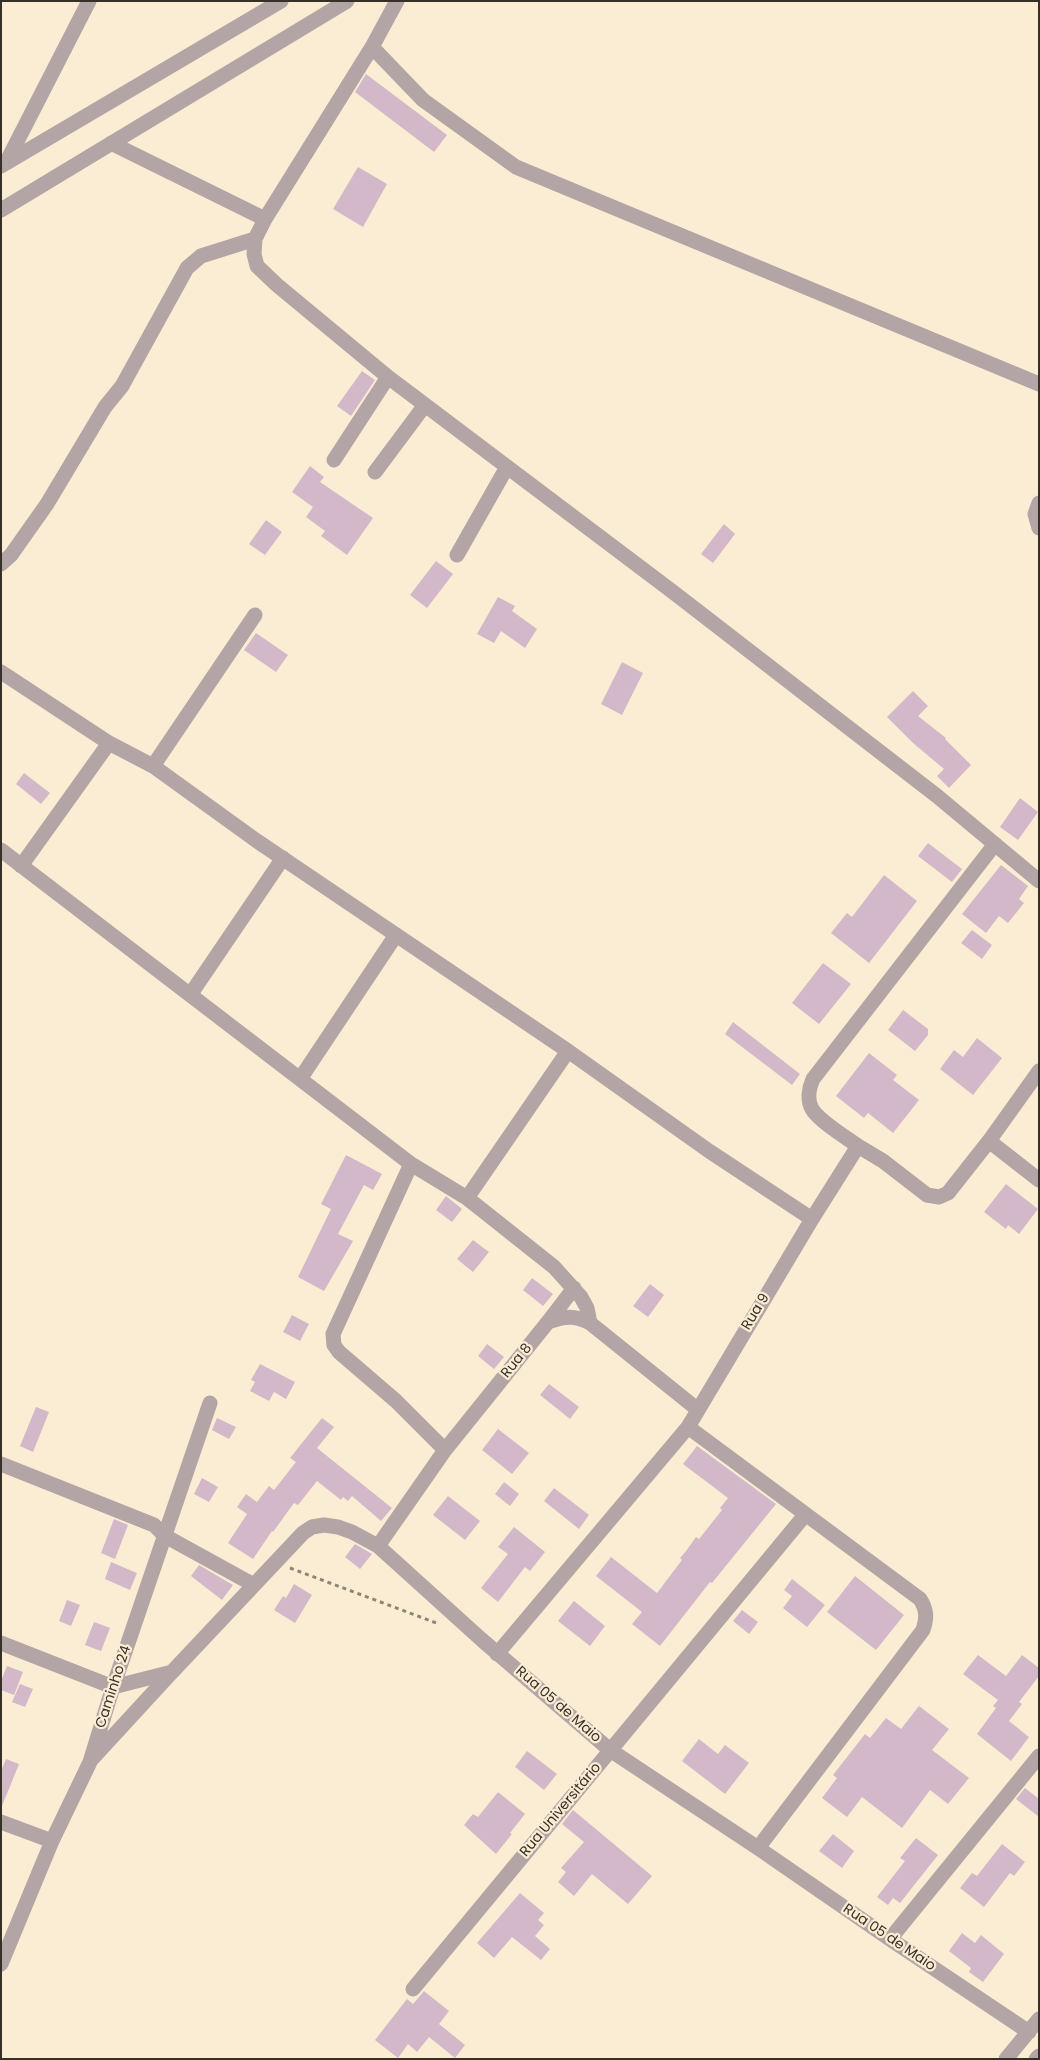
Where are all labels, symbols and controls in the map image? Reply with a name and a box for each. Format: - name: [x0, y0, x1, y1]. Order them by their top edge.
- street label: Rua 9: [739, 1291, 773, 1333]
- street label: Rua 8: [498, 1340, 536, 1382]
- street label: Caminho 24: [93, 1644, 135, 1730]
- street label: Rua 05 de Maio: [512, 1663, 604, 1747]
- street label: Rua Universitário: [517, 1760, 605, 1860]
- street label: Rua 05 de Maio: [840, 1901, 938, 1975]

